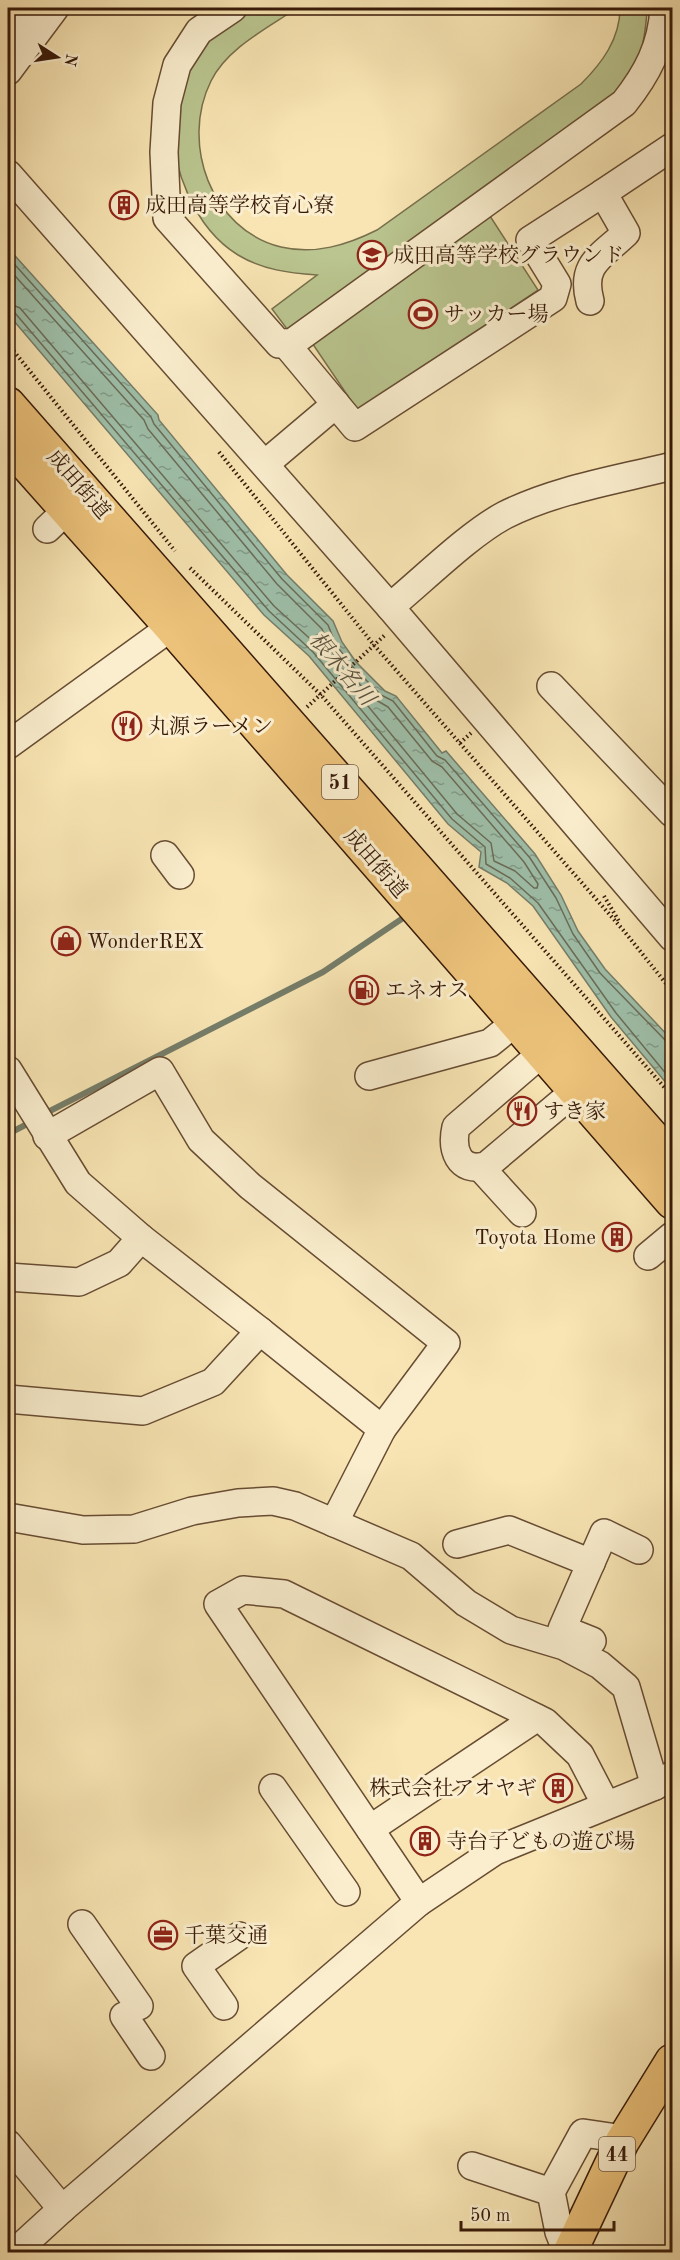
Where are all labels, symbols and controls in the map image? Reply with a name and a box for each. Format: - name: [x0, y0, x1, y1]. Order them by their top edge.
- north arrow: [27, 27, 87, 87]
- text: N: [60, 52, 79, 68]
- building icon: 成田高等学校育心寮: [108, 189, 140, 221]
- place label: 成田高等学校育心寮: [145, 194, 334, 217]
- school or university icon: 成田高等学校グラウンド: [356, 239, 388, 271]
- place label: 成田高等学校グラウンド: [393, 244, 624, 267]
- sports icon: サッカー場: [407, 298, 439, 330]
- place label: サッカー場: [444, 303, 549, 326]
- street label: 成田街道: [42, 445, 115, 524]
- water label: 根木名川: [305, 627, 381, 712]
- restaurant icon: 丸源ラーメン: [111, 710, 143, 742]
- place label: 丸源ラーメン: [148, 715, 273, 738]
- road number: 51: [322, 765, 358, 799]
- street label: 成田街道: [339, 824, 412, 903]
- shop icon: WonderREX: [50, 925, 82, 957]
- place label: WonderREX: [87, 932, 204, 953]
- fuel station icon: エネオス: [348, 974, 380, 1006]
- place label: エネオス: [385, 979, 469, 1002]
- restaurant icon: すき家: [506, 1095, 538, 1127]
- place label: すき家: [543, 1100, 606, 1123]
- building icon: Toyota Home: [601, 1221, 633, 1253]
- place label: Toyota Home: [475, 1228, 596, 1249]
- building icon: 株式会社アオヤギ: [542, 1772, 574, 1804]
- place label: 株式会社アオヤギ: [369, 1777, 537, 1800]
- building icon: 寺台子どもの遊び場: [409, 1825, 441, 1857]
- place label: 寺台子どもの遊び場: [446, 1830, 635, 1853]
- office icon: 千葉交通: [147, 1919, 179, 1951]
- place label: 千葉交通: [184, 1924, 268, 1947]
- road number: 44: [599, 2137, 635, 2171]
- scale bar: [461, 2194, 614, 2232]
- text: 50 m: [470, 2207, 510, 2225]

